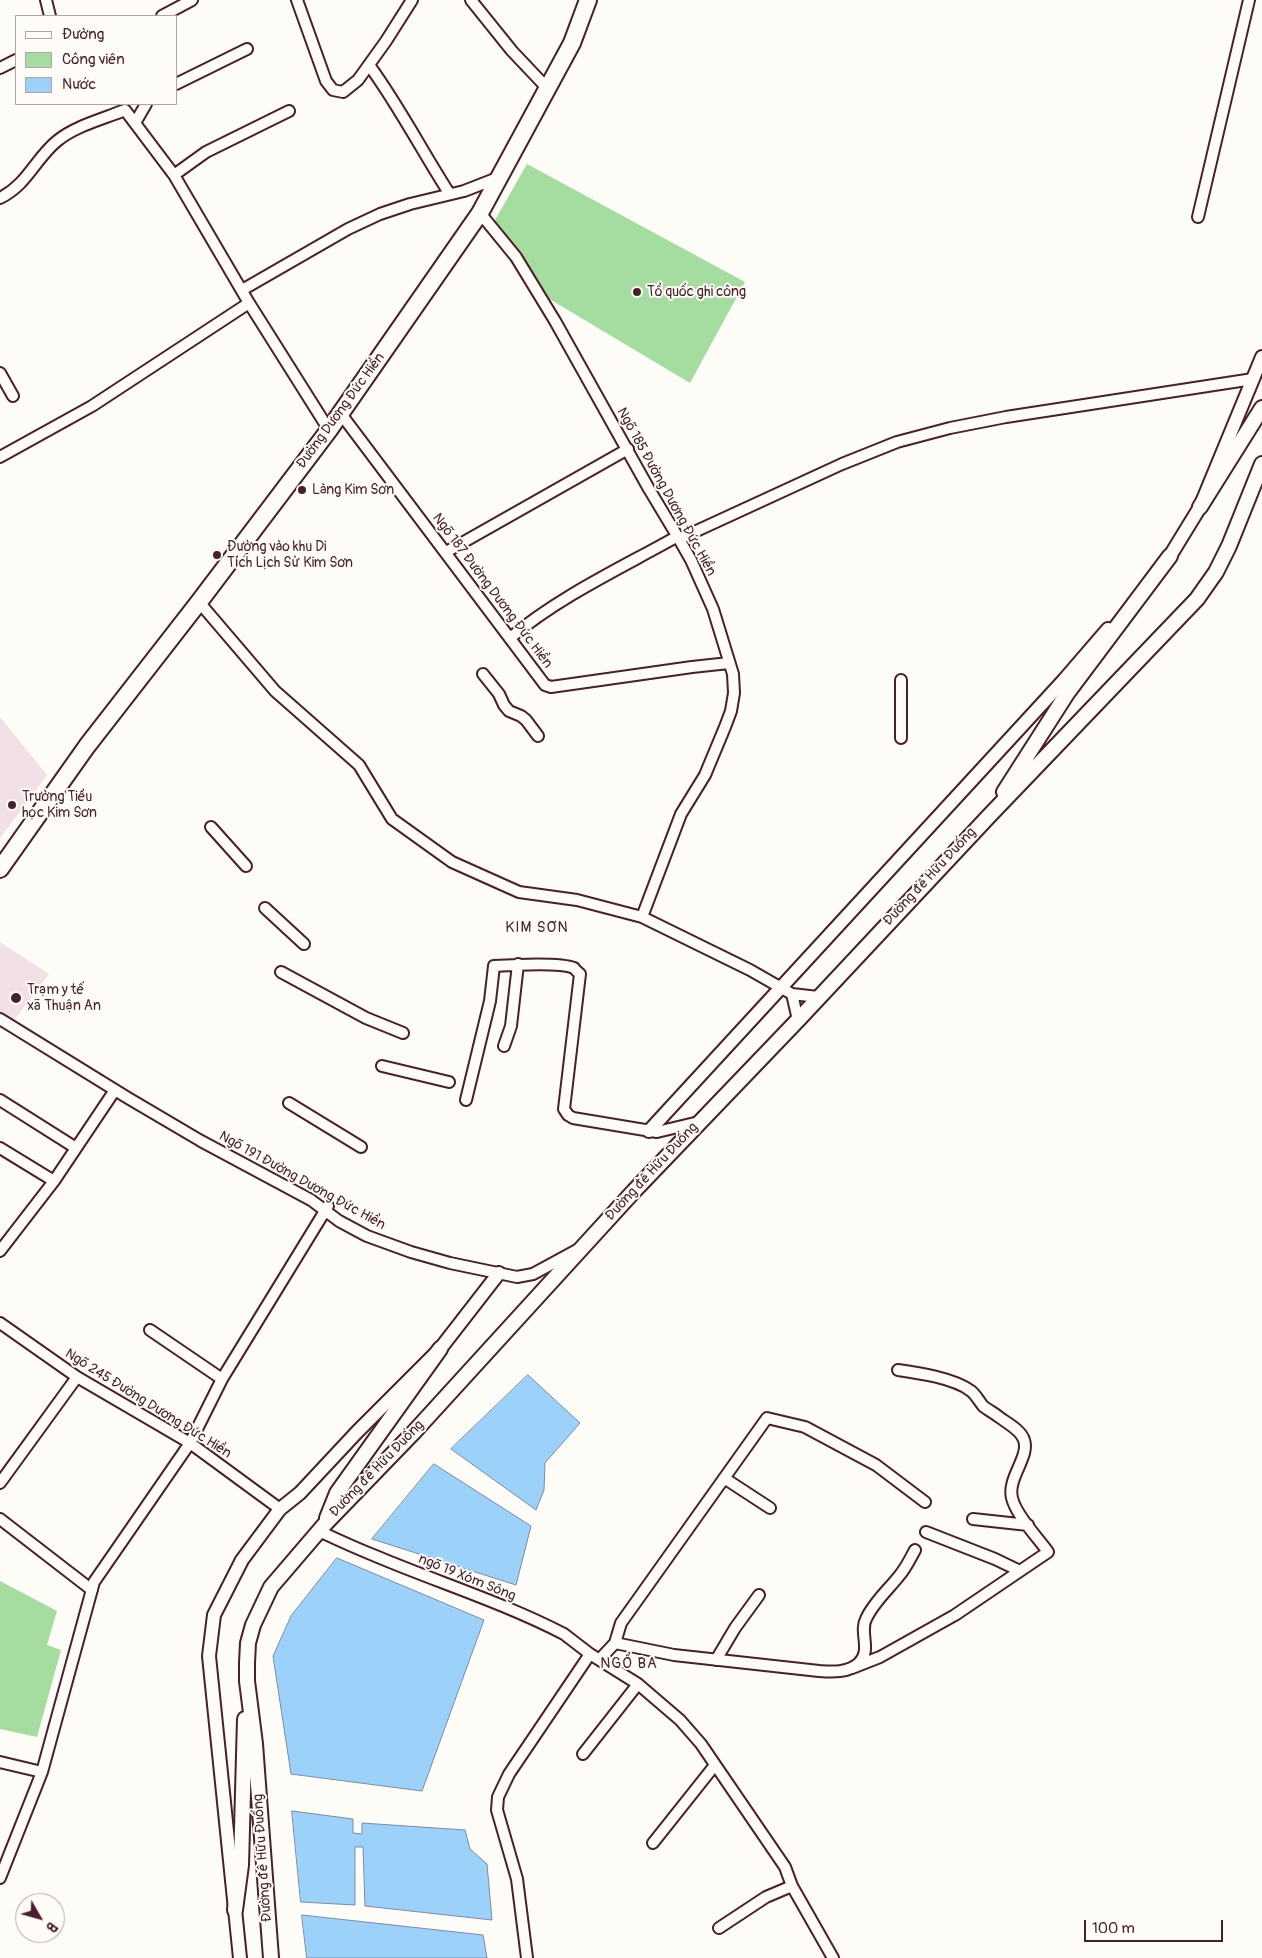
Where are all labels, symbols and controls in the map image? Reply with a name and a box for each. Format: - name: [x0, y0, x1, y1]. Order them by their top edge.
- legend: [15, 15, 178, 105]
- text: Đường: [62, 25, 104, 44]
- text: Công viên: [62, 50, 125, 69]
- text: Nước: [62, 75, 96, 94]
- place label: Tổ quốc ghi công: [647, 284, 746, 300]
- marker: Tổ quốc ghi công: [631, 286, 643, 298]
- street label: Đường Dương Đức Hiền: [293, 350, 389, 472]
- street label: Ngõ 185 Đường Dương Đức Hiền: [613, 405, 719, 579]
- place label: Làng Kim Sơn: [312, 482, 394, 498]
- marker: Làng Kim Sơn: [296, 484, 308, 496]
- street label: Ngõ 187 Đường Dương Đức Hiền: [428, 510, 556, 672]
- place label: Đường vào khu Di Tích Lịch Sử Kim Sơn: [227, 539, 353, 572]
- marker: Đường vào khu Di Tích Lịch Sử Kim Sơn: [211, 549, 223, 561]
- place label: Trường Tiểu học Kim Sơn: [22, 789, 97, 822]
- marker: Trường Tiểu học Kim Sơn: [6, 799, 18, 811]
- street label: Đường đê Hữu Đuống: [880, 824, 980, 930]
- district label: KIM SƠN: [504, 919, 570, 937]
- place label: Trạm y tế xã Thuận An: [27, 982, 101, 1014]
- marker: Trạm y tế xã Thuận An: [9, 991, 23, 1005]
- street label: Đường đê Hữu Đuống: [602, 1119, 702, 1225]
- street label: Ngõ 191 Đường Dương Đức Hiền: [216, 1128, 388, 1234]
- street label: Ngõ 245 Đường Dương Đức Hiền: [62, 1346, 234, 1462]
- street label: Đường đê Hữu Đuống: [326, 1417, 428, 1521]
- street label: ngõ 19 Xóm Sông: [416, 1551, 518, 1605]
- district label: NGỔ BA: [599, 1655, 659, 1673]
- street label: Đường đê Hữu Đuống: [250, 1793, 276, 1923]
- north arrow: [15, 1893, 65, 1943]
- scale bar: [1087, 1910, 1226, 1942]
- text: B: [42, 1919, 61, 1935]
- text: 100 m: [1092, 1919, 1135, 1938]

